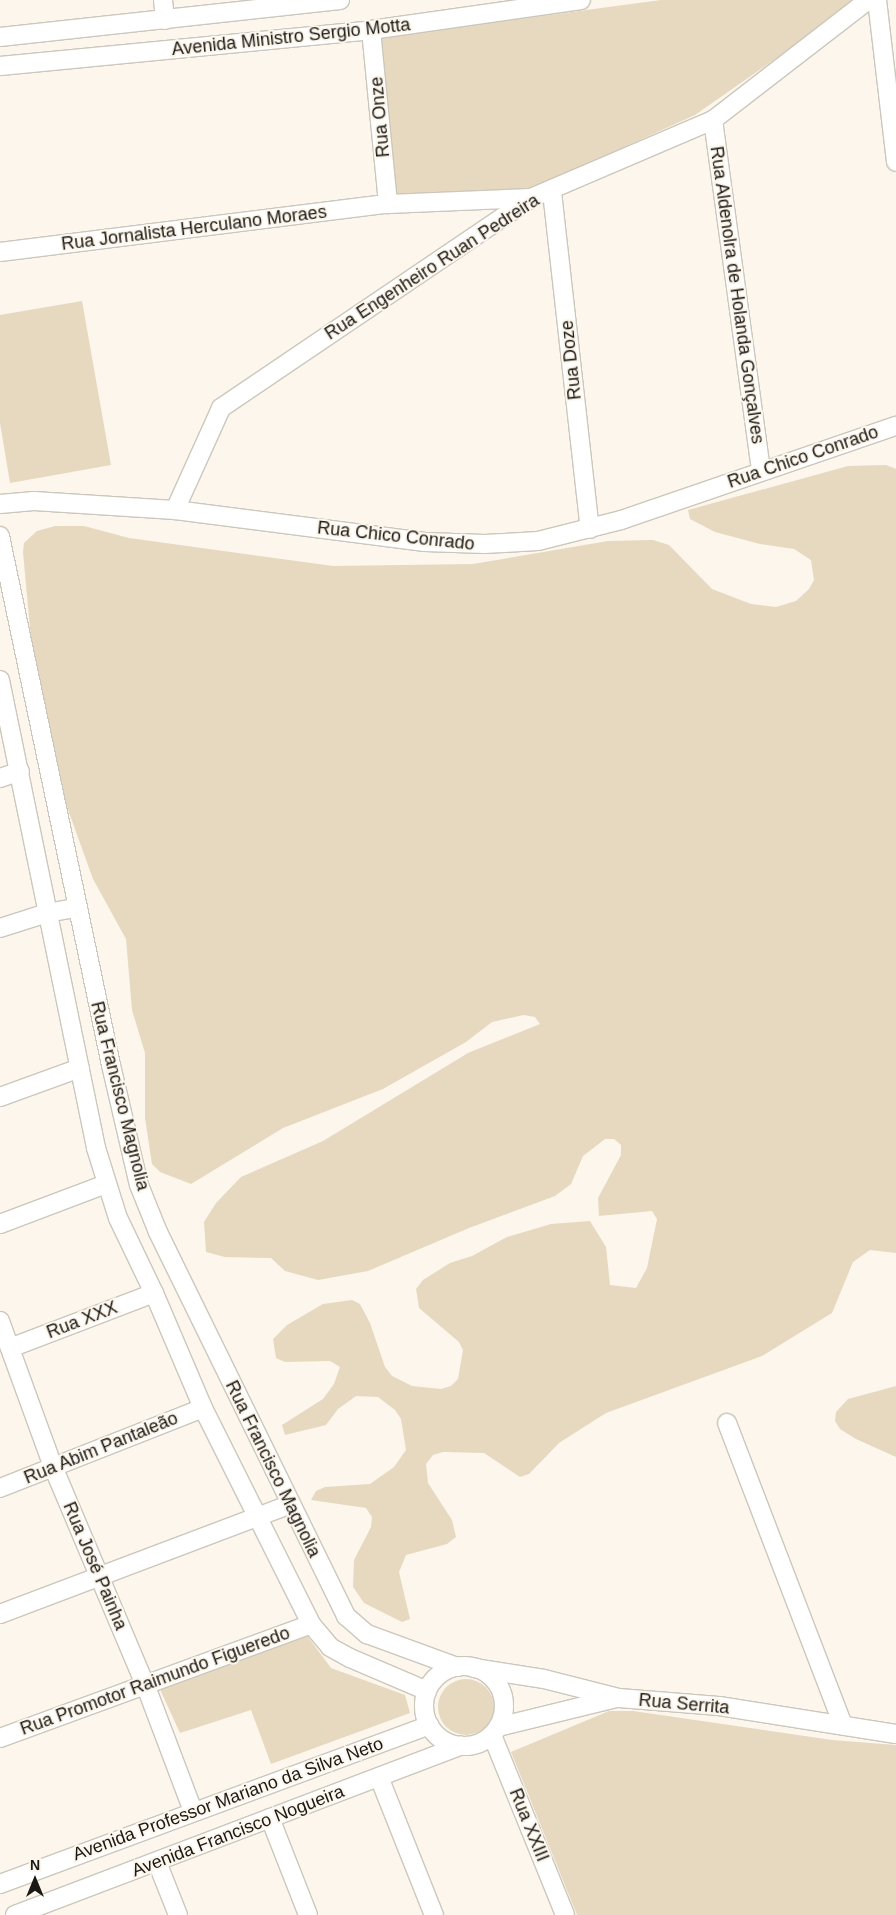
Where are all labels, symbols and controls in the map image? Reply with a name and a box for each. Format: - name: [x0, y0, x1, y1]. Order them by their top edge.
- street label: Avenida Ministro Sergio Motta: [171, 14, 411, 60]
- street label: Rua Onze: [366, 76, 394, 158]
- street label: Rua Aldenolra de Holanda Gonçalves: [705, 144, 769, 446]
- street label: Rua Engenheiro Ruan Pedreira: [321, 190, 543, 344]
- street label: Rua Jornalista Herculano Moraes: [60, 201, 328, 255]
- street label: Rua Doze: [556, 319, 586, 401]
- street label: Rua Chico Conrado: [725, 421, 881, 493]
- street label: Rua Chico Conrado: [316, 517, 476, 555]
- street label: Rua Francisco Magnolia: [86, 999, 154, 1193]
- street label: Rua XXX: [44, 1297, 120, 1343]
- street label: Rua Francisco Magnolia: [221, 1377, 325, 1561]
- street label: Rua Abim Pantaleão: [20, 1407, 182, 1489]
- street label: Rua José Painha: [58, 1499, 132, 1633]
- street label: Rua Promotor Raimundo Figueredo: [17, 1622, 293, 1740]
- street label: Rua Serrita: [638, 1689, 730, 1719]
- street label: Avenida Professor Mariano da Silva Neto: [70, 1733, 386, 1865]
- street label: Avenida Francisco Nogueira: [129, 1780, 347, 1882]
- street label: Rua XXIII: [505, 1785, 553, 1865]
- north arrow: [10, 1855, 60, 1905]
- text: N: [30, 1857, 40, 1873]

